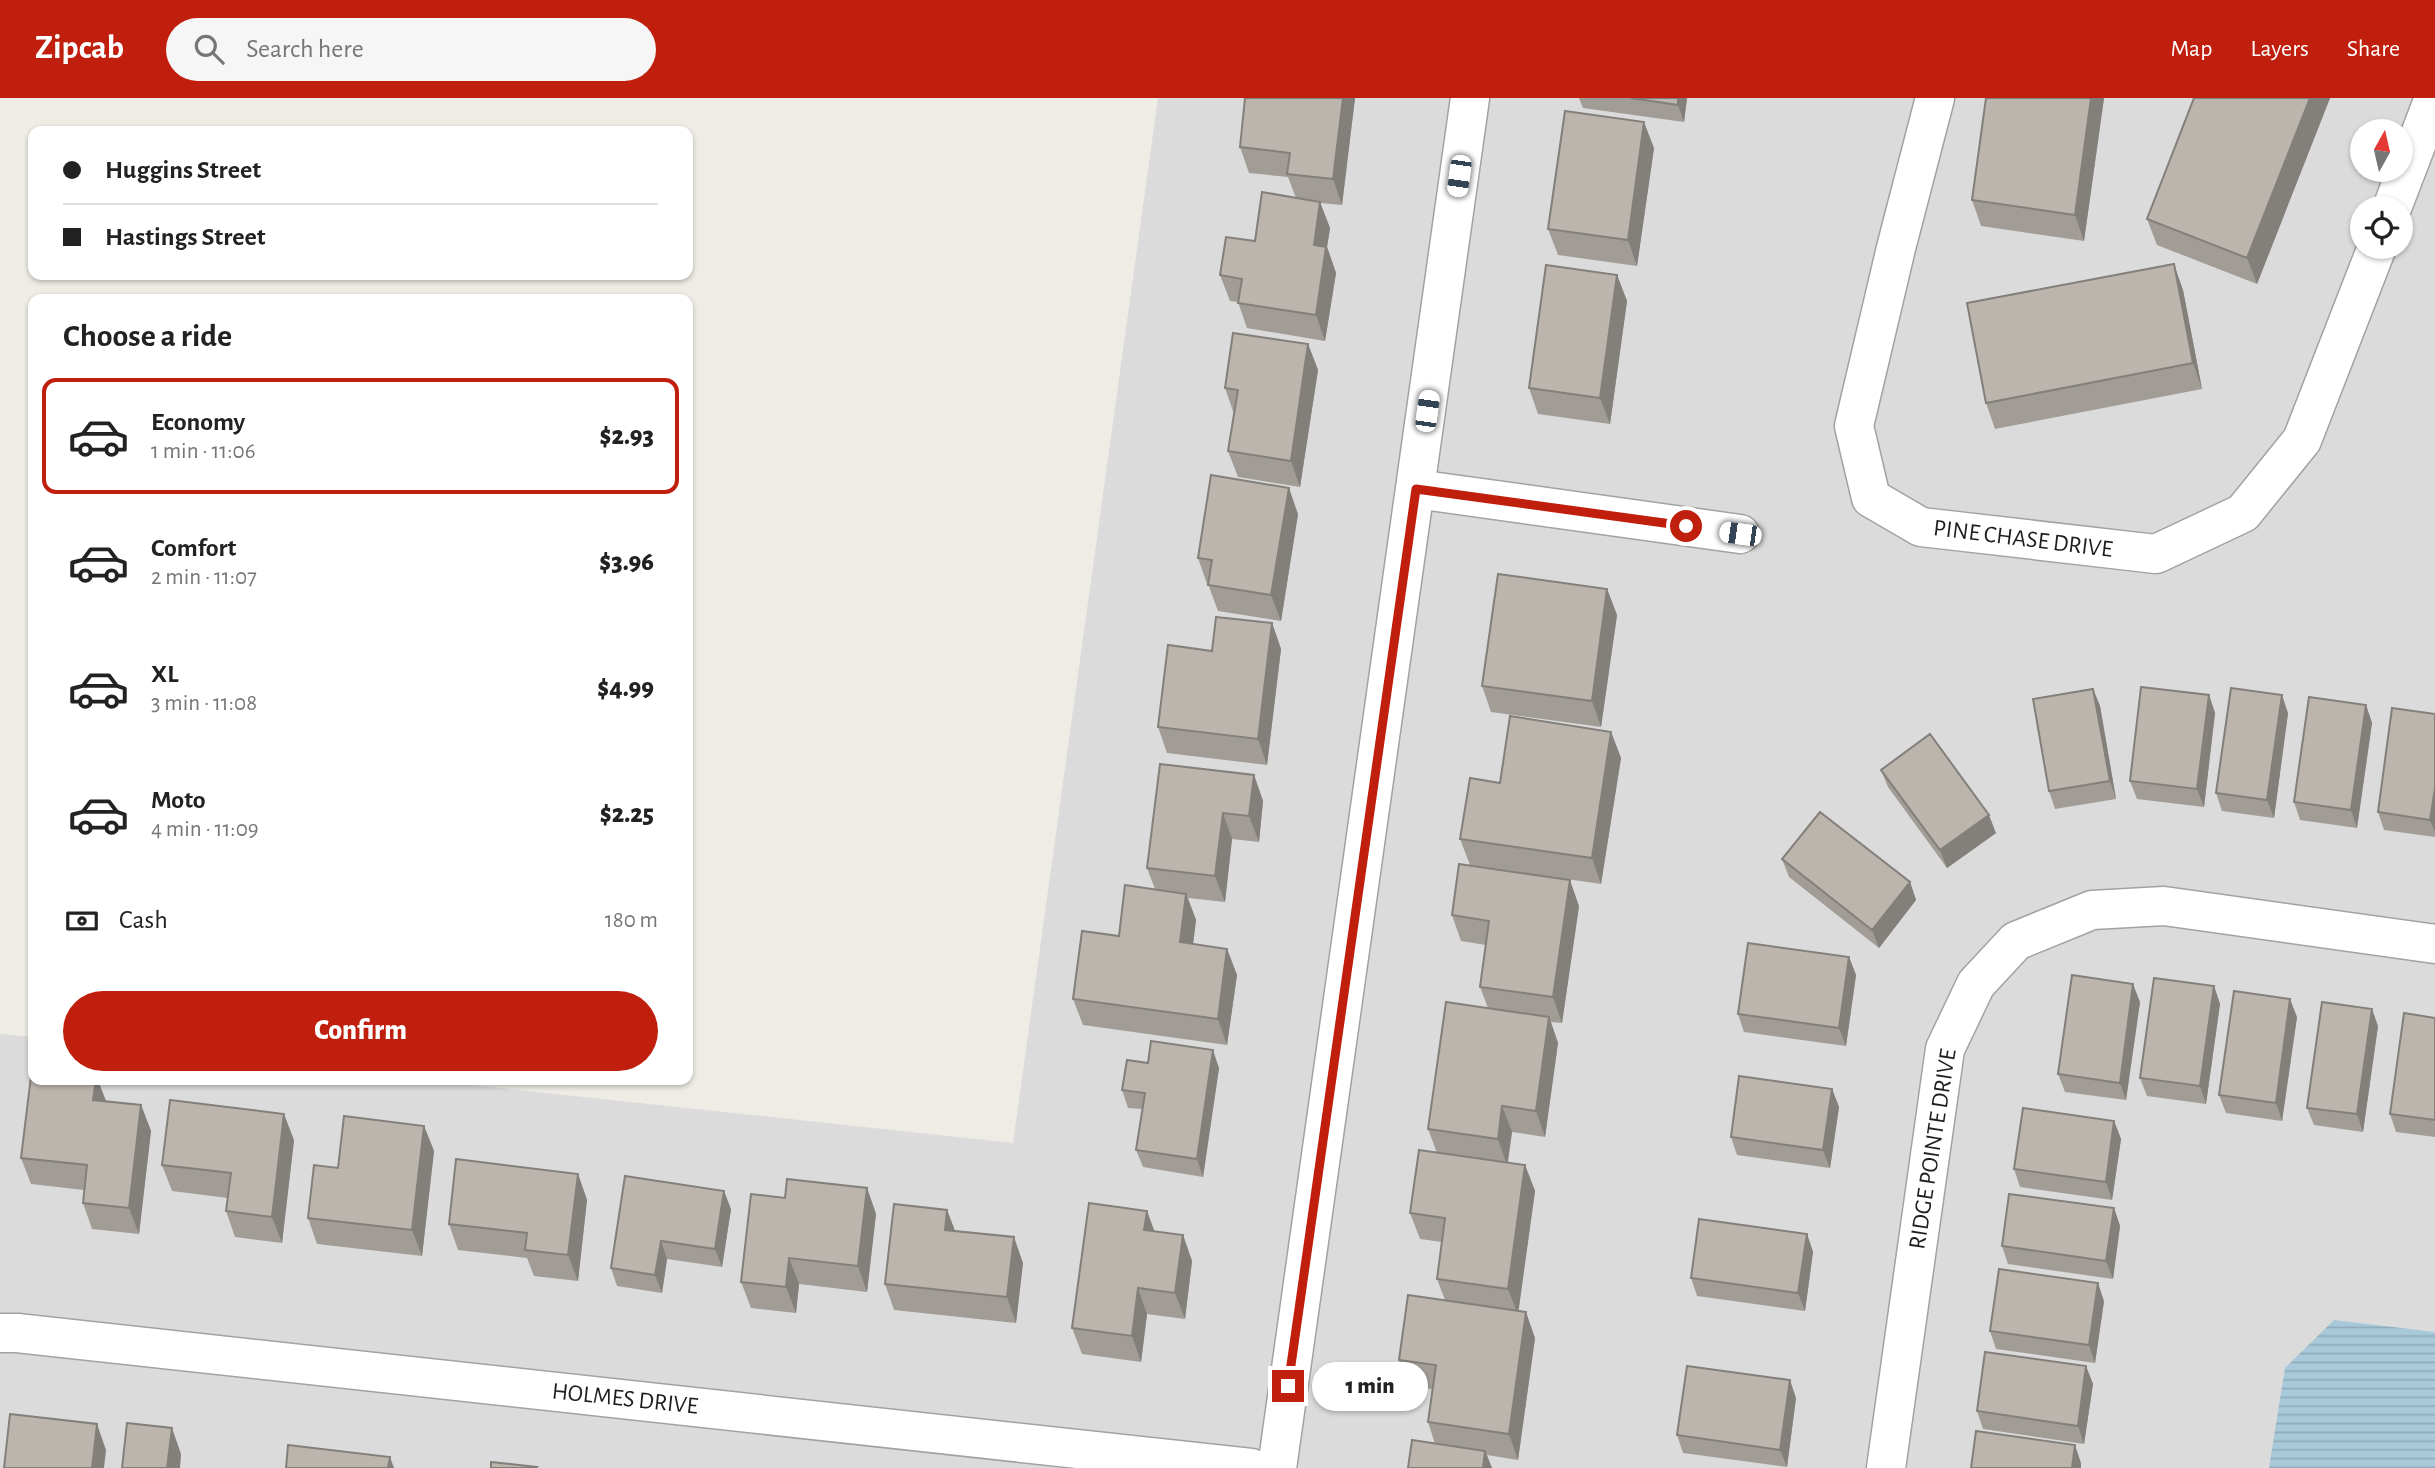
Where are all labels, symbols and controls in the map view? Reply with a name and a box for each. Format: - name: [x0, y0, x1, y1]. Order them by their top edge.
- search box: [166, 18, 656, 81]
- icon: search: [190, 30, 228, 68]
- text: Zipcab: [35, 32, 124, 65]
- text: Search here: [246, 36, 364, 62]
- text: Map: [2170, 37, 2212, 61]
- text: Layers: [2250, 37, 2309, 61]
- text: Share: [2347, 37, 2400, 61]
- north arrow: [2350, 119, 2413, 182]
- map controls: [2350, 119, 2413, 259]
- car: [1446, 154, 1473, 198]
- text: Huggins Street: [105, 157, 261, 183]
- button: locate: [2350, 196, 2413, 259]
- text: Hastings Street: [105, 224, 266, 250]
- text: Choose a ride: [63, 320, 232, 352]
- car: [1414, 389, 1441, 433]
- icon: car: [67, 405, 130, 468]
- text: Economy: [151, 409, 245, 435]
- text: $2.93: [600, 423, 654, 449]
- text: 1 min · 11:06: [151, 440, 255, 463]
- route start: [1670, 510, 1702, 542]
- street label: PINE CHASE DRIVE: [1932, 516, 2114, 562]
- car: [1718, 521, 1763, 547]
- icon: car: [67, 531, 130, 594]
- text: Comfort: [151, 535, 236, 561]
- text: $3.96: [599, 549, 654, 575]
- text: 2 min · 11:07: [151, 566, 257, 589]
- icon: car: [67, 657, 130, 720]
- text: XL: [151, 661, 178, 687]
- text: $4.99: [597, 675, 654, 701]
- text: 3 min · 11:08: [151, 692, 257, 715]
- icon: car: [67, 783, 130, 846]
- text: Moto: [151, 787, 206, 813]
- text: $2.25: [600, 801, 654, 827]
- text: 4 min · 11:09: [151, 818, 259, 841]
- icon: cash: [63, 902, 101, 940]
- text: Cash: [119, 907, 168, 933]
- text: 180 m: [605, 909, 658, 932]
- button: Confirm: [63, 991, 658, 1071]
- street label: RIDGE POINTE DRIVE: [1905, 1047, 1961, 1251]
- callout: 1 min: [1312, 1362, 1428, 1410]
- route end: [1272, 1370, 1304, 1402]
- text: 1 min: [1346, 1375, 1394, 1398]
- street label: HOLMES DRIVE: [551, 1379, 700, 1419]

